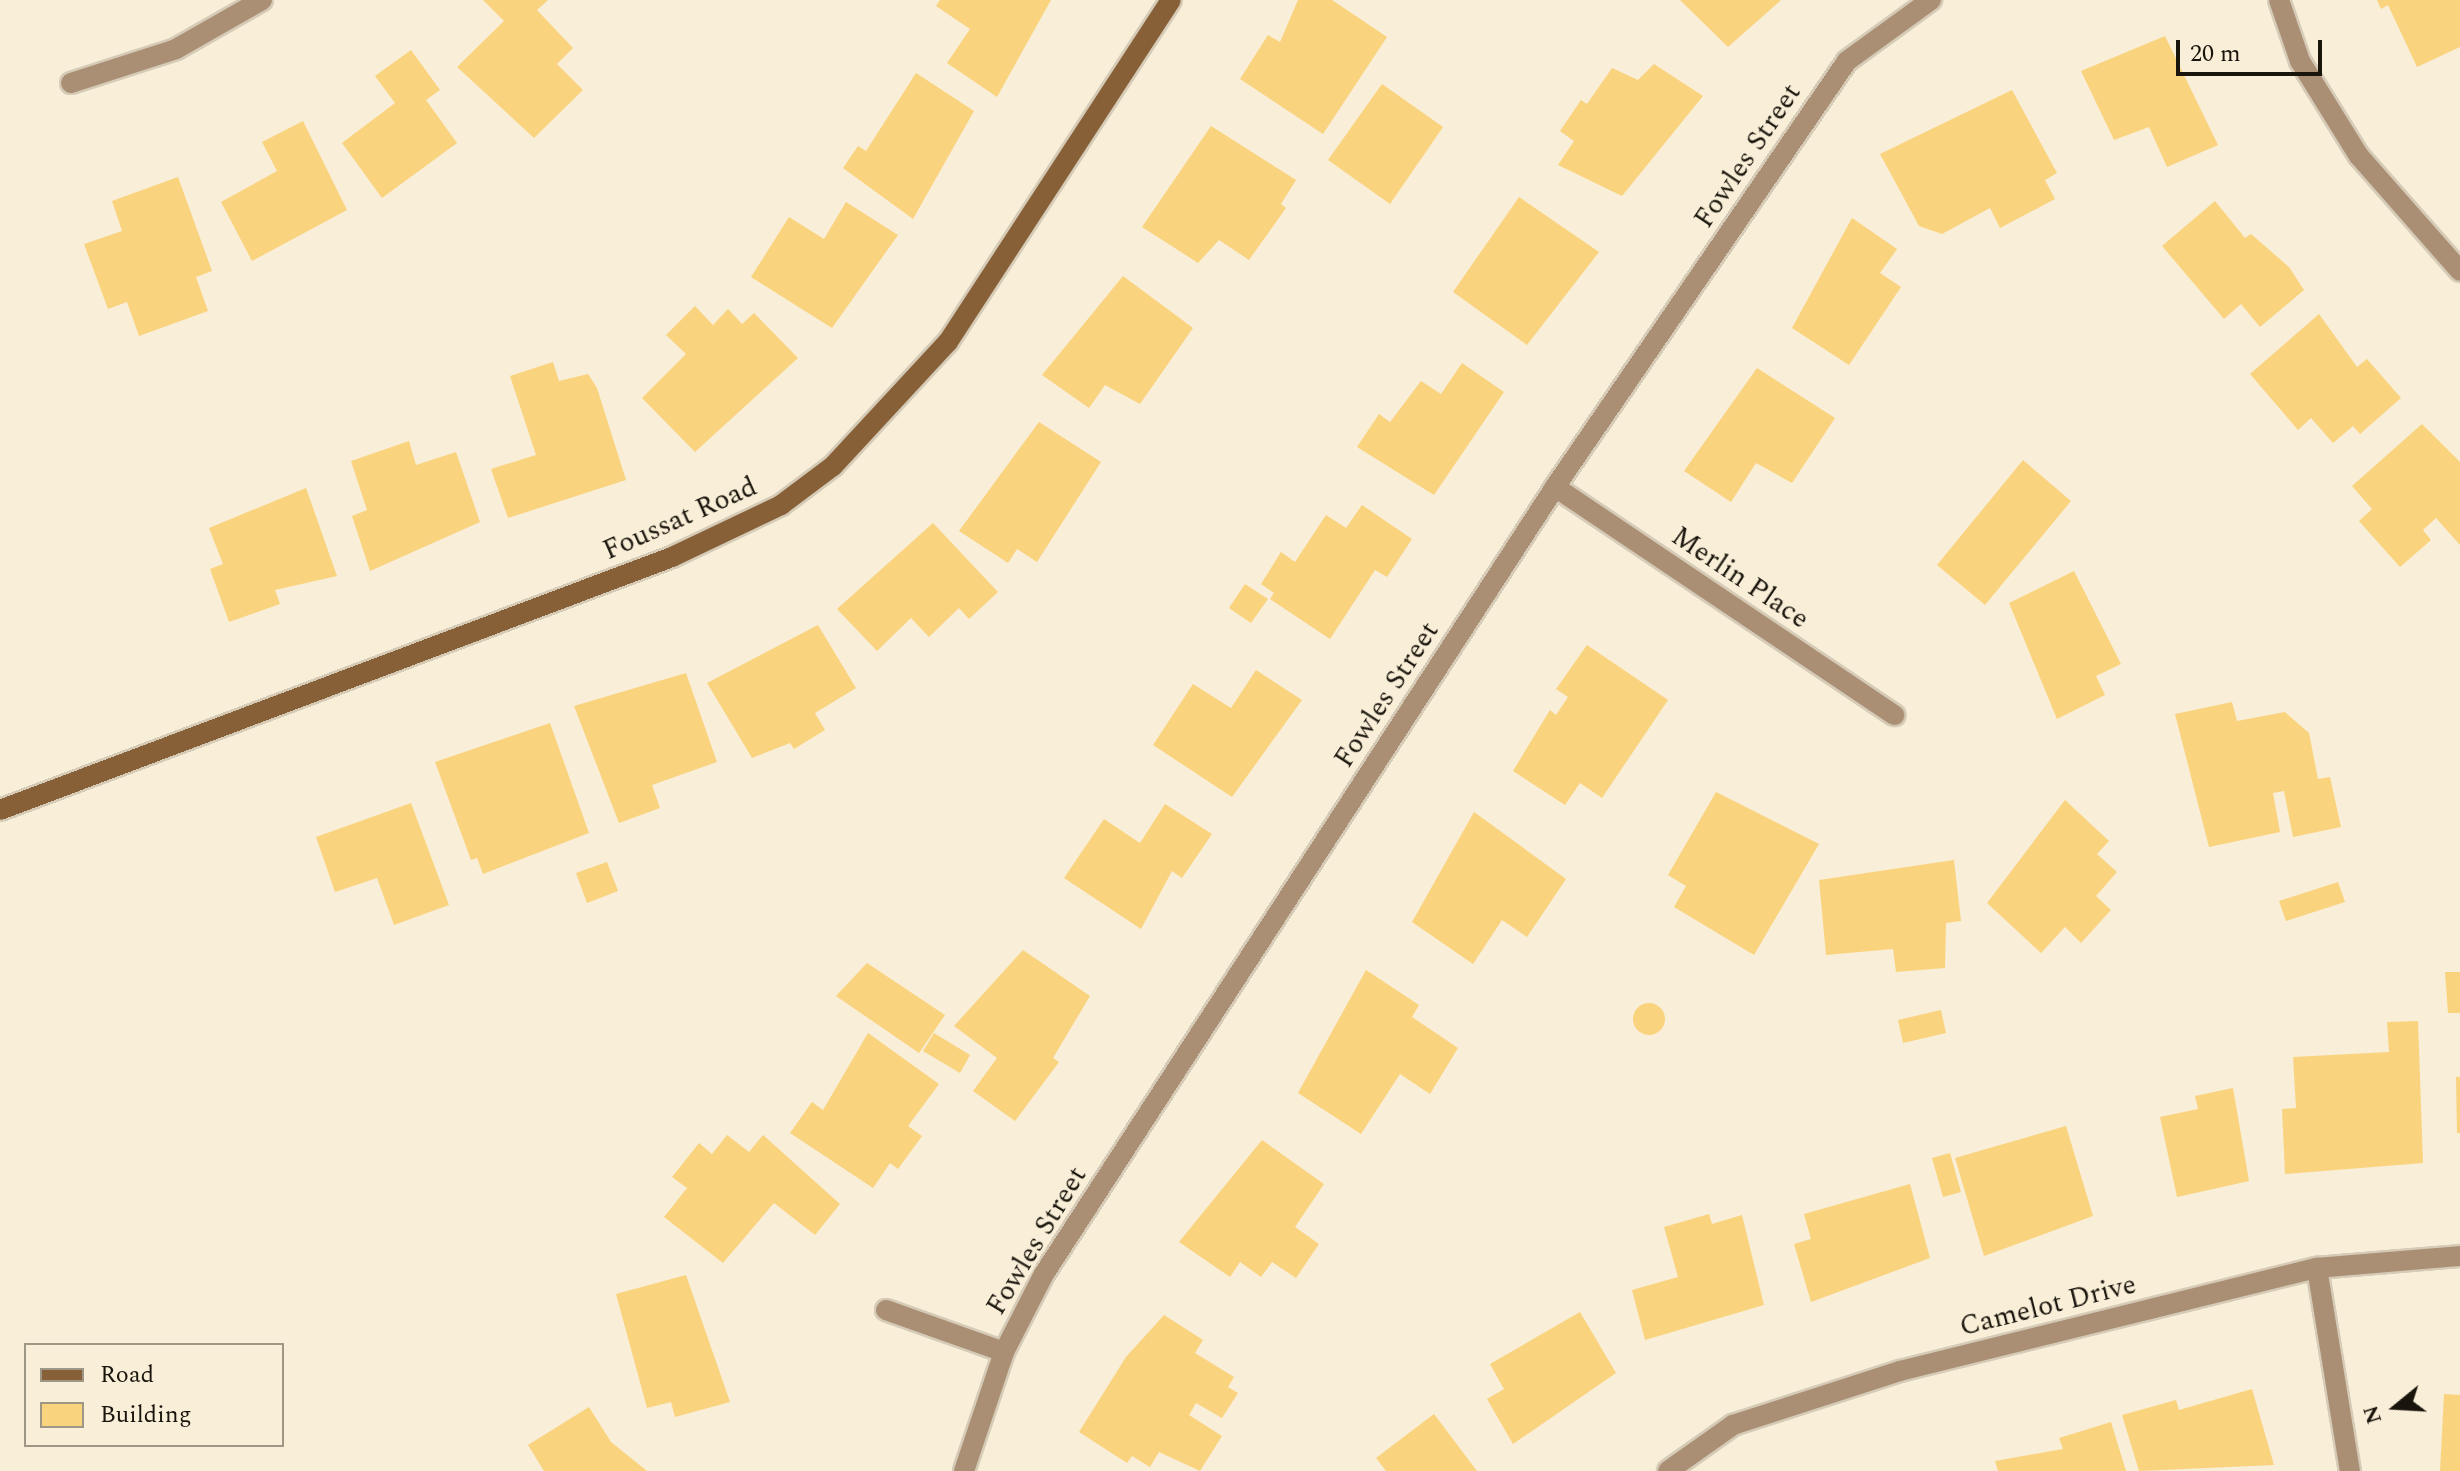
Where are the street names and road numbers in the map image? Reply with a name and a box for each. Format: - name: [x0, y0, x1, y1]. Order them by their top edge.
- street label: Fowles Street: [1687, 77, 1809, 235]
- street label: Foussat Road: [598, 470, 762, 568]
- street label: Merlin Place: [1665, 520, 1815, 636]
- street label: Fowles Street: [1327, 616, 1447, 774]
- street label: Fowles Street: [980, 1161, 1094, 1321]
- street label: Camelot Drive: [1956, 1268, 2140, 1344]

